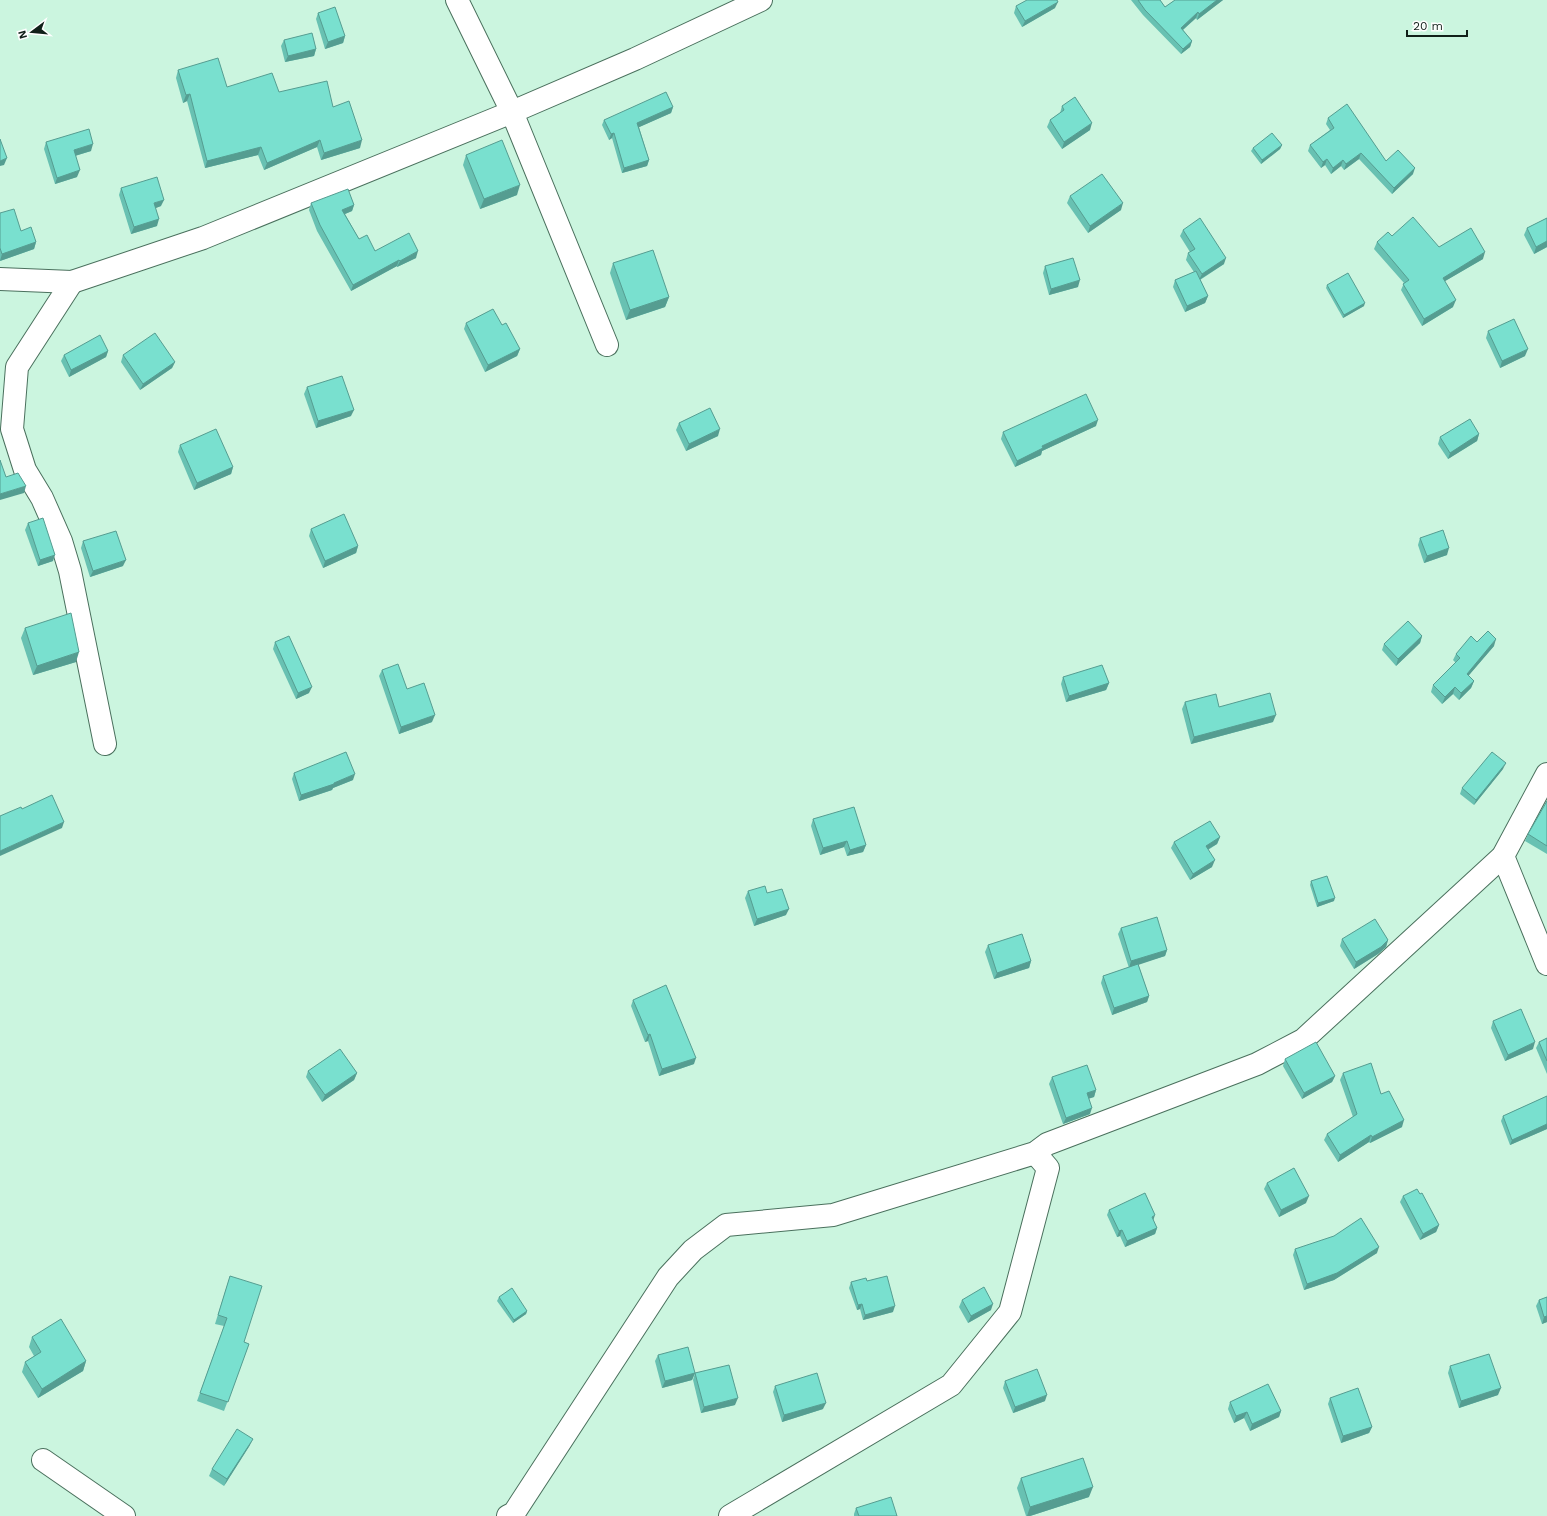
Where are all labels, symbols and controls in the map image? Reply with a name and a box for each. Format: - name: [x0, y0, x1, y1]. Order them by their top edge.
- north arrow: [12, 12, 52, 52]
- scale bar: [1407, 12, 1467, 38]
- text: 20 m: [1413, 19, 1443, 33]
- text: N: [15, 29, 30, 40]

